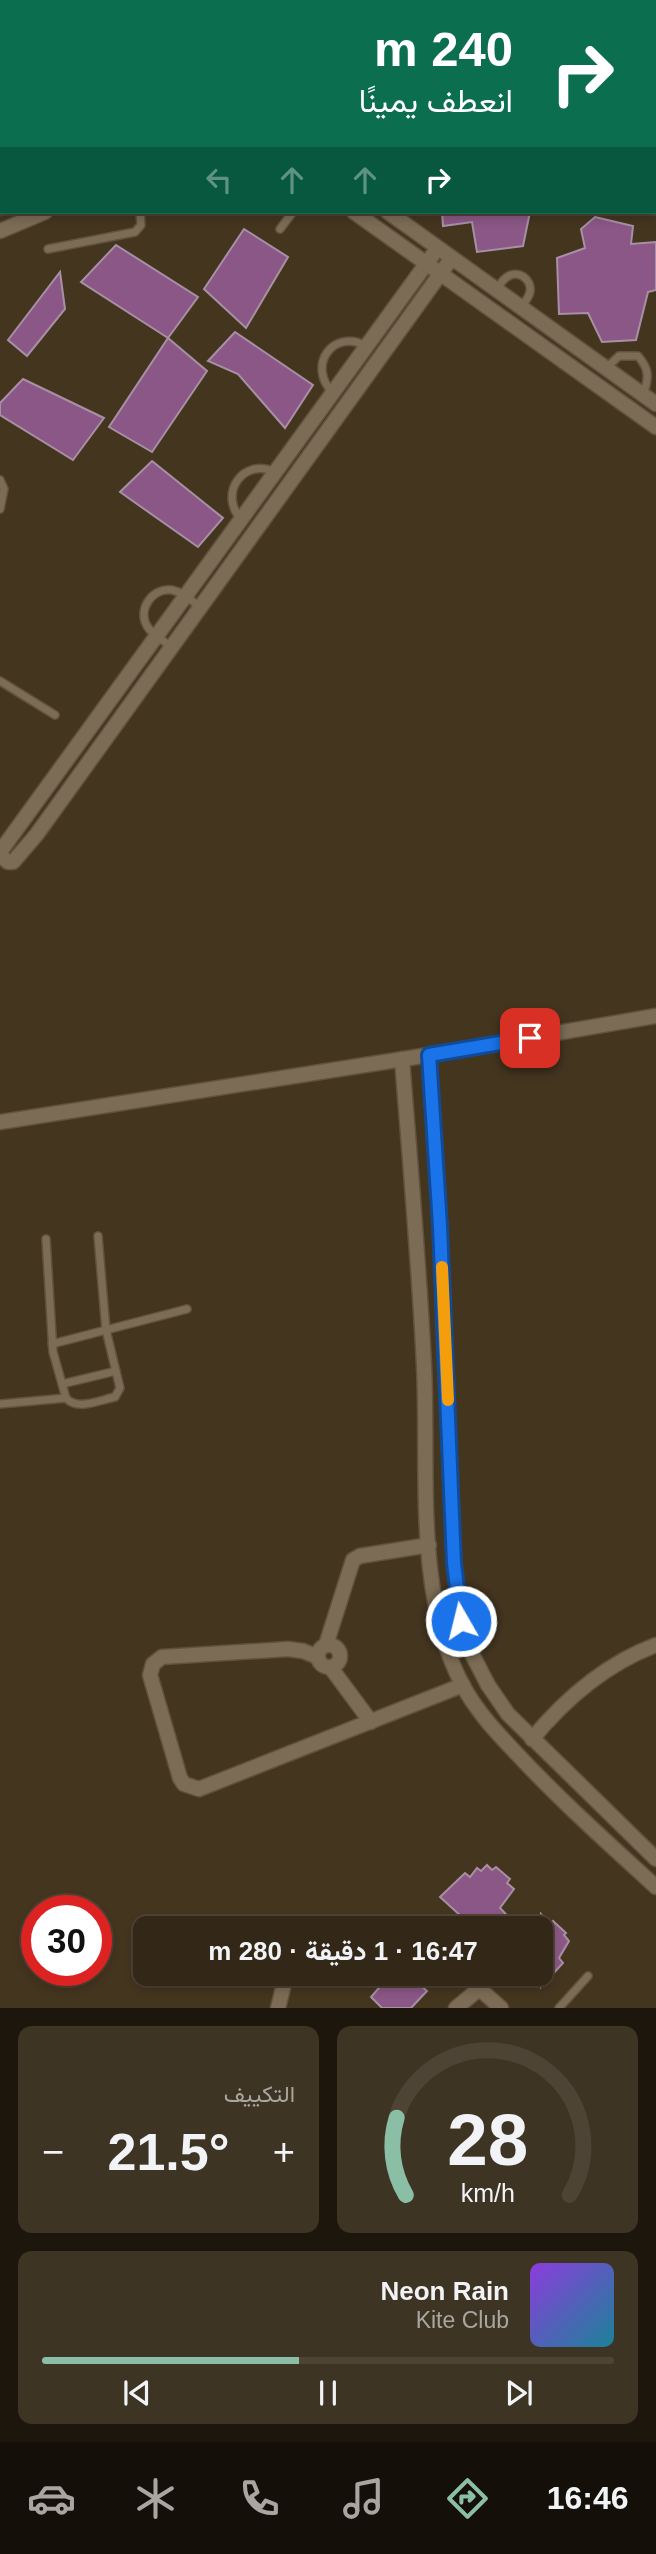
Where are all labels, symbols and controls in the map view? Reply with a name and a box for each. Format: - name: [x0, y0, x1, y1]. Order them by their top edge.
- text: 240 m: [374, 22, 513, 76]
- icon: right: [537, 28, 628, 119]
- text: انعطف يمينًا: [359, 83, 513, 119]
- icon: left: [200, 161, 238, 199]
- icon: ahead: [273, 161, 311, 199]
- icon: ahead: [346, 161, 384, 199]
- icon: right: [419, 161, 457, 199]
- pin: [500, 1008, 560, 1068]
- icon: arrive: [511, 1019, 549, 1057]
- position arrow: [424, 1584, 498, 1658]
- speed limit sign: 30: [21, 1895, 112, 1986]
- text: 16:47 · 1 دقيقة · 280 m: [208, 1936, 478, 1966]
- text: التكييف: [224, 2081, 295, 2107]
- text: 28: [447, 2100, 528, 2181]
- text: 21.5°: [107, 2123, 230, 2181]
- text: −: [42, 2131, 64, 2173]
- text: +: [273, 2131, 295, 2173]
- text: km/h: [460, 2179, 515, 2207]
- text: Neon Rain: [380, 2276, 509, 2306]
- text: Kite Club: [416, 2307, 509, 2333]
- icon: previous: [118, 2374, 156, 2412]
- icon: pause: [309, 2374, 347, 2412]
- icon: next: [500, 2374, 538, 2412]
- icon: car: [27, 2474, 76, 2523]
- icon: climate: [131, 2474, 180, 2523]
- icon: phone: [235, 2474, 284, 2523]
- icon: music: [339, 2474, 388, 2523]
- icon: directions: [443, 2474, 492, 2523]
- text: 16:46: [547, 2480, 629, 2516]

